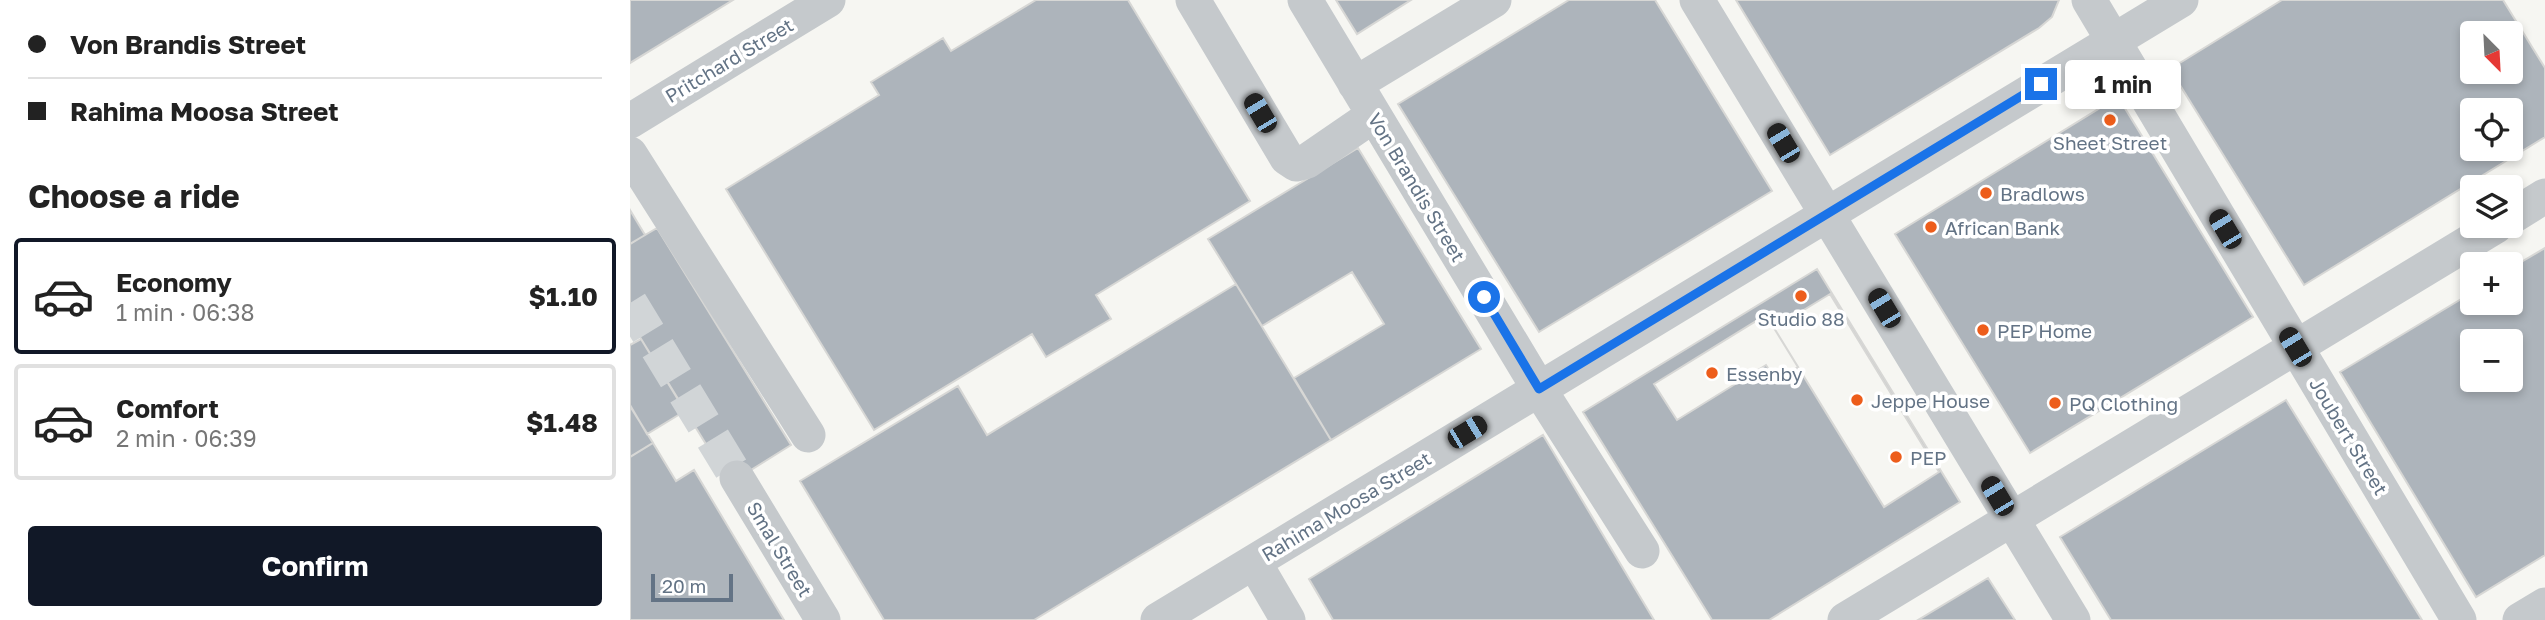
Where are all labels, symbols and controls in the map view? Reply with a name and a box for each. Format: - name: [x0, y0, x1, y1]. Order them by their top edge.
- street label: Pritchard Street: [661, 13, 797, 107]
- north arrow: [2460, 21, 2524, 84]
- map controls: [2460, 21, 2523, 392]
- text: Von Brandis Street: [70, 29, 306, 60]
- callout: 1 min: [2066, 60, 2181, 108]
- route end: [2025, 68, 2057, 100]
- text: 1 min: [2094, 70, 2152, 98]
- car: [1241, 90, 1280, 136]
- text: Rahima Moosa Street: [70, 96, 339, 127]
- button: locate: [2460, 98, 2523, 161]
- street label: Von Brandis Street: [1363, 108, 1471, 266]
- marker: Sheet Street: [2102, 112, 2118, 128]
- car: [1764, 120, 1803, 166]
- place label: Sheet Street: [2053, 131, 2167, 154]
- button: layers: [2460, 175, 2523, 238]
- text: Choose a ride: [28, 177, 240, 215]
- place label: Bradlows: [2000, 182, 2085, 205]
- marker: Bradlows: [1978, 185, 1994, 201]
- car: [2206, 206, 2245, 252]
- place label: African Bank: [1945, 216, 2060, 239]
- marker: African Bank: [1923, 219, 1939, 235]
- button: +: [2460, 252, 2523, 315]
- icon: car: [32, 265, 95, 328]
- text: Economy: [116, 267, 232, 298]
- text: $1.10: [529, 281, 598, 312]
- route start: [1468, 281, 1500, 313]
- car: [1865, 285, 1904, 331]
- marker: Studio 88: [1793, 288, 1809, 304]
- text: 1 min · 06:38: [116, 298, 255, 326]
- place label: Studio 88: [1758, 307, 1844, 330]
- place label: PEP Home: [1997, 319, 2092, 342]
- marker: PEP Home: [1975, 322, 1991, 338]
- car: [2276, 324, 2315, 370]
- button: −: [2460, 329, 2523, 392]
- place label: Essenby: [1726, 362, 1803, 385]
- marker: Essenby: [1704, 365, 1720, 381]
- street label: Joubert Street: [2305, 373, 2393, 499]
- place label: Jeppe House: [1871, 389, 1990, 412]
- icon: car: [32, 391, 95, 454]
- marker: Jeppe House: [1849, 392, 1865, 408]
- place label: PQ Clothing: [2069, 392, 2178, 415]
- text: Comfort: [116, 393, 219, 424]
- marker: PQ Clothing: [2047, 395, 2063, 411]
- text: $1.48: [526, 407, 598, 438]
- car: [1444, 412, 1491, 452]
- text: 2 min · 06:39: [116, 424, 257, 452]
- street label: Rahima Moosa Street: [1257, 446, 1435, 566]
- place label: PEP: [1910, 446, 1946, 469]
- marker: PEP: [1888, 449, 1904, 465]
- car: [1978, 473, 2017, 519]
- street label: Smal Street: [743, 497, 817, 601]
- button: Confirm: [28, 526, 602, 606]
- scale bar: [651, 571, 733, 603]
- text: 20 m: [662, 574, 706, 597]

